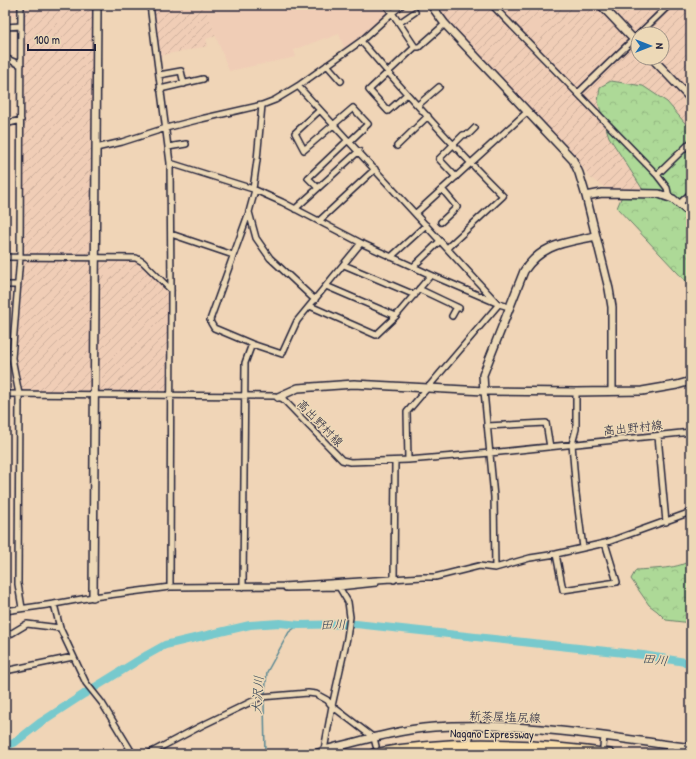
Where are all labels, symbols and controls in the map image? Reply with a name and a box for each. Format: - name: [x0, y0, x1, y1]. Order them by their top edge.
- scale bar: [28, 26, 95, 52]
- north arrow: [630, 26, 670, 66]
- text: 100 m: [34, 31, 60, 48]
- text: N: [653, 43, 667, 49]
- street label: 高出野村線: [293, 395, 347, 450]
- street label: 高出野村線: [602, 416, 664, 439]
- water label: 田川: [320, 615, 346, 633]
- water label: 田川: [641, 648, 669, 670]
- water label: 大沢川: [247, 675, 267, 715]
- street label: 新茶屋塩尻線: [469, 707, 541, 726]
- street label: Nagano Expressway: [450, 724, 534, 743]

